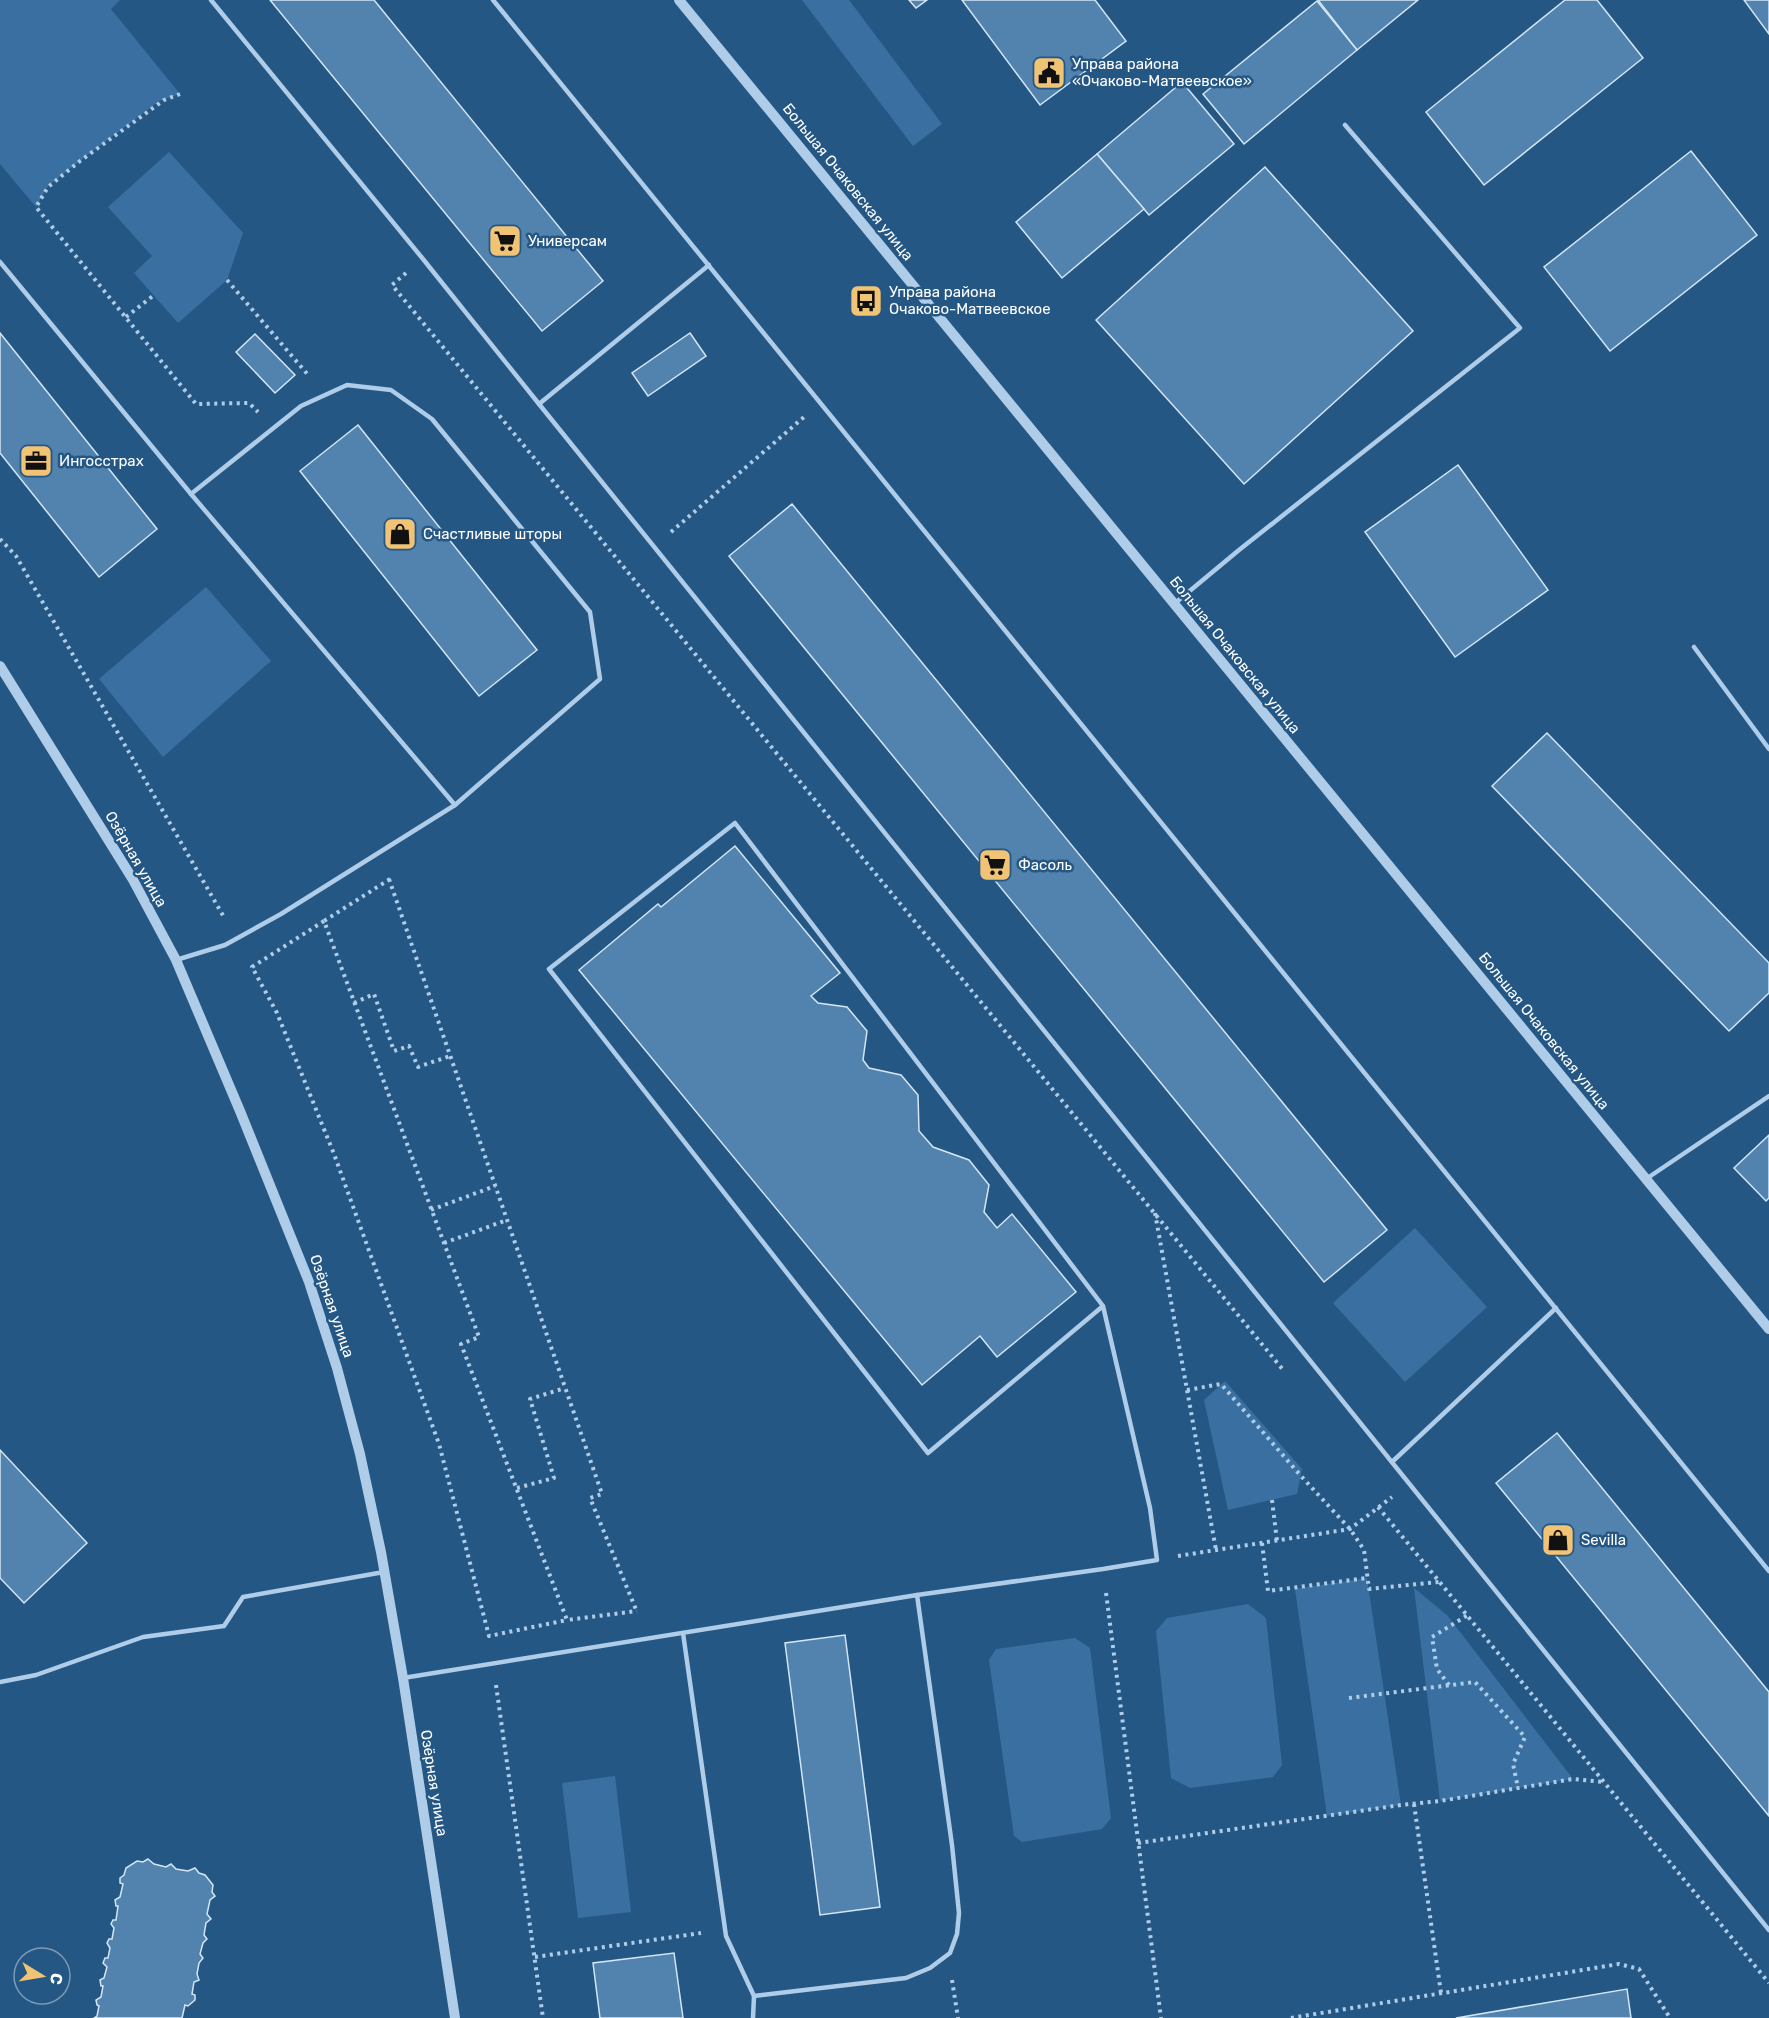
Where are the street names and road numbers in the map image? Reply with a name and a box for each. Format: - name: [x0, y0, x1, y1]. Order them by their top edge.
- street label: Большая Очаковская улица: [779, 100, 917, 264]
- street label: Большая Очаковская улица: [1166, 573, 1304, 737]
- street label: Озёрная улица: [101, 808, 171, 910]
- street label: Большая Очаковская улица: [1475, 949, 1613, 1113]
- street label: Озёрная улица: [306, 1252, 358, 1360]
- street label: Озёрная улица: [417, 1728, 451, 1838]

